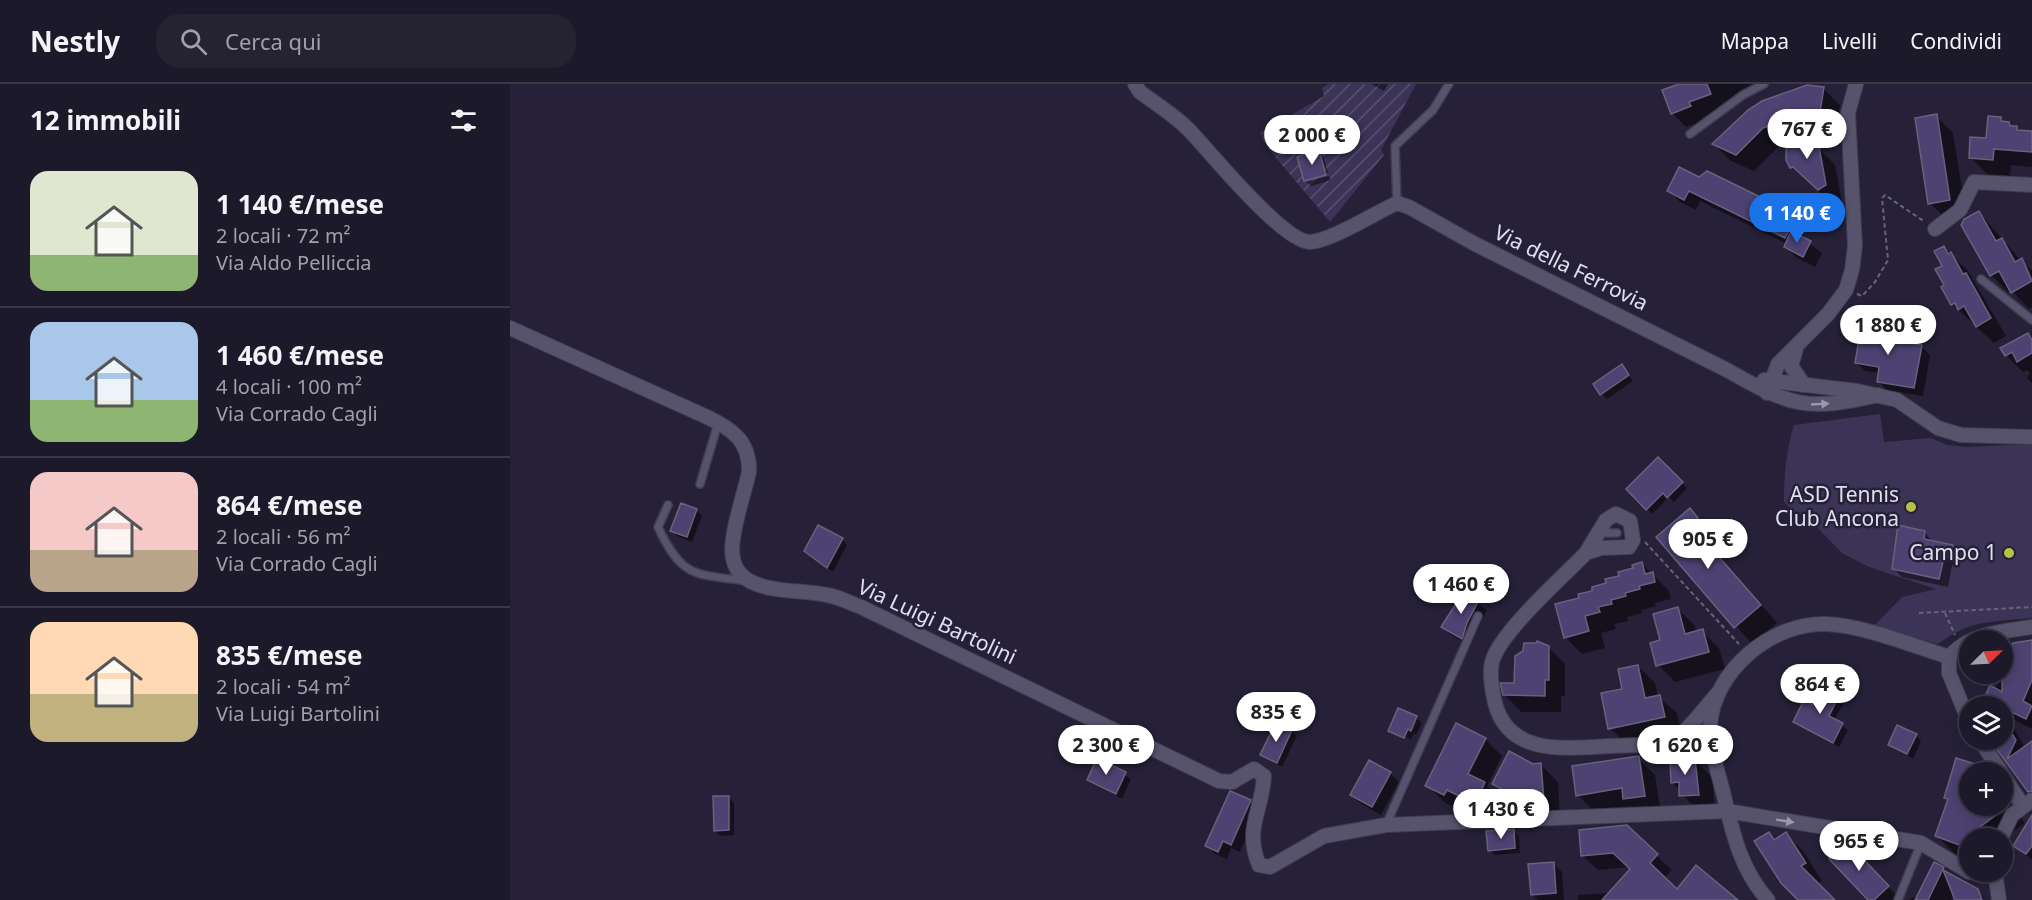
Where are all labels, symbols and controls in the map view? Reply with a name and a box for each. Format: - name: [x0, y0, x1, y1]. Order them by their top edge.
- search box: [156, 14, 576, 68]
- text: Nestly: [30, 22, 120, 60]
- icon: search: [177, 25, 210, 58]
- text: Cerca qui: [225, 26, 321, 56]
- text: Mappa: [1721, 27, 1789, 55]
- text: Livelli: [1822, 27, 1877, 55]
- text: Condividi: [1910, 27, 2002, 55]
- text: 12 immobili: [30, 102, 181, 138]
- icon: filters: [447, 104, 480, 137]
- pin: 767 €: [1765, 109, 1849, 160]
- pin: 2 000 €: [1257, 115, 1367, 166]
- text: 767 €: [1782, 115, 1832, 142]
- text: 2 000 €: [1278, 121, 1346, 148]
- text: 1 140 €/mese: [216, 186, 384, 222]
- pin: 1 140 €: [1742, 193, 1852, 244]
- icon: home: [78, 195, 150, 267]
- text: 1 140 €: [1763, 199, 1831, 226]
- street label: Via della Ferrovia: [1490, 218, 1653, 316]
- text: 2 locali · 72 m²: [216, 222, 351, 249]
- text: Via Aldo Pelliccia: [216, 249, 372, 276]
- pin: 1 880 €: [1833, 305, 1943, 356]
- text: 1 880 €: [1854, 311, 1922, 338]
- text: 1 460 €/mese: [216, 337, 384, 373]
- icon: home: [78, 346, 150, 418]
- text: 4 locali · 100 m²: [216, 373, 362, 400]
- text: Via Corrado Cagli: [216, 400, 378, 427]
- one-way arrow: [1810, 400, 1829, 409]
- place label: ASD Tennis Club Ancona: [1775, 480, 1899, 532]
- text: 864 €/mese: [216, 487, 362, 523]
- icon: home: [78, 496, 150, 568]
- marker: ASD Tennis Club Ancona: [1904, 500, 1918, 514]
- pin: 905 €: [1666, 519, 1750, 570]
- text: 2 locali · 56 m²: [216, 523, 351, 550]
- text: 905 €: [1683, 525, 1733, 552]
- place label: Campo 1: [1909, 538, 1997, 566]
- marker: Campo 1: [2002, 546, 2016, 560]
- text: Via Corrado Cagli: [216, 550, 378, 577]
- pin: 1 460 €: [1406, 564, 1516, 615]
- text: 1 460 €: [1427, 570, 1495, 597]
- street label: Via Luigi Bartolini: [854, 572, 1021, 670]
- north arrow: [1959, 630, 2013, 684]
- map controls: [1959, 630, 2013, 882]
- text: 835 €/mese: [216, 637, 362, 673]
- icon: home: [78, 646, 150, 718]
- pin: 864 €: [1778, 664, 1862, 715]
- text: 864 €: [1795, 670, 1845, 697]
- text: 2 locali · 54 m²: [216, 673, 351, 700]
- pin: 835 €: [1234, 692, 1318, 743]
- button: layers: [1959, 696, 2013, 750]
- text: 835 €: [1251, 698, 1301, 725]
- text: Via Luigi Bartolini: [216, 700, 380, 727]
- pin: 2 300 €: [1051, 725, 1161, 776]
- pin: 1 620 €: [1630, 725, 1740, 776]
- text: 2 300 €: [1072, 731, 1140, 758]
- text: 1 620 €: [1651, 731, 1719, 758]
- button: +: [1959, 762, 2013, 816]
- pin: 1 430 €: [1446, 789, 1556, 840]
- text: 1 430 €: [1467, 795, 1535, 822]
- one-way arrow: [1776, 816, 1795, 825]
- pin: 965 €: [1817, 821, 1901, 872]
- text: 965 €: [1834, 827, 1884, 854]
- button: −: [1959, 828, 2013, 882]

